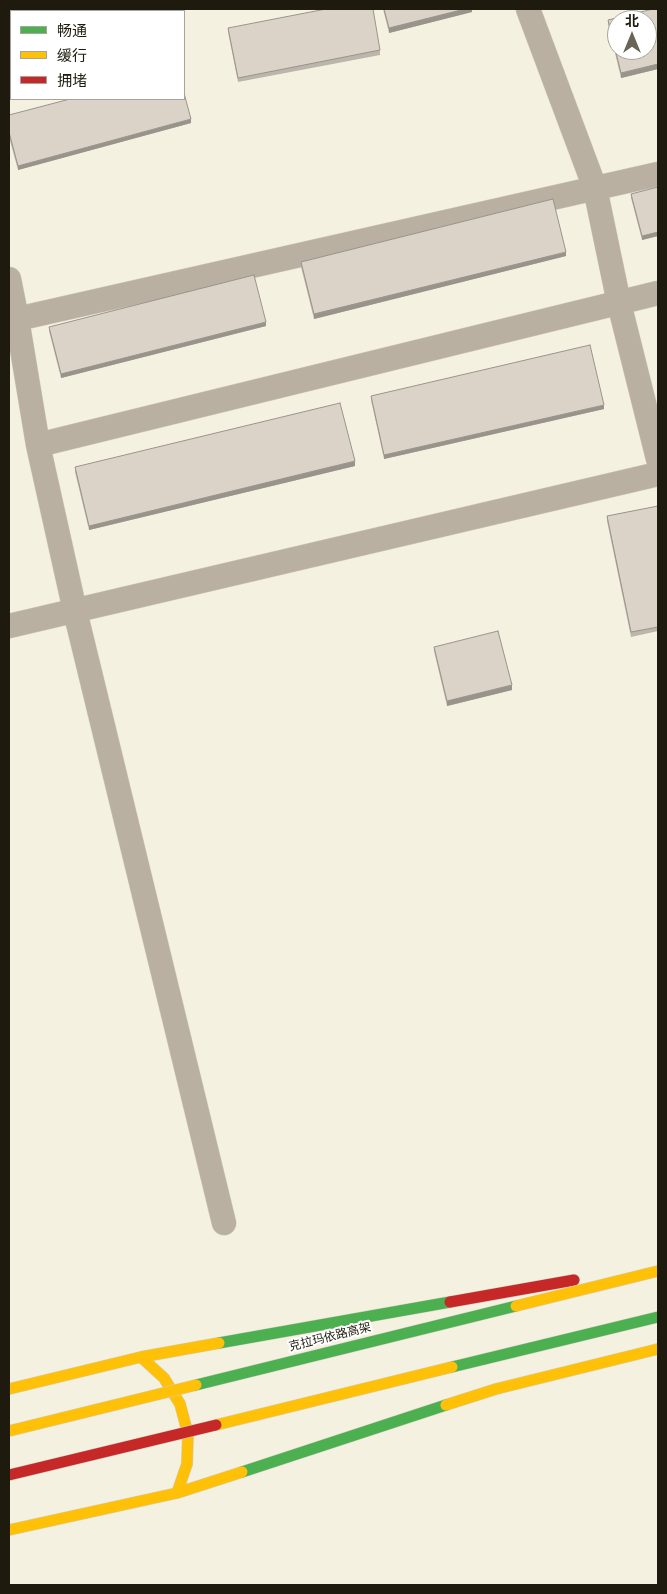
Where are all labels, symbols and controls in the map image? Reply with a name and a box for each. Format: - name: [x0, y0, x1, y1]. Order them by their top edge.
- legend: [10, 10, 185, 100]
- north arrow: [607, 10, 657, 60]
- text: 北: [625, 12, 639, 29]
- text: 畅通: [57, 21, 87, 40]
- text: 缓行: [57, 46, 87, 65]
- text: 拥堵: [57, 71, 87, 90]
- street label: 克拉玛依路高架: [288, 1320, 372, 1354]

